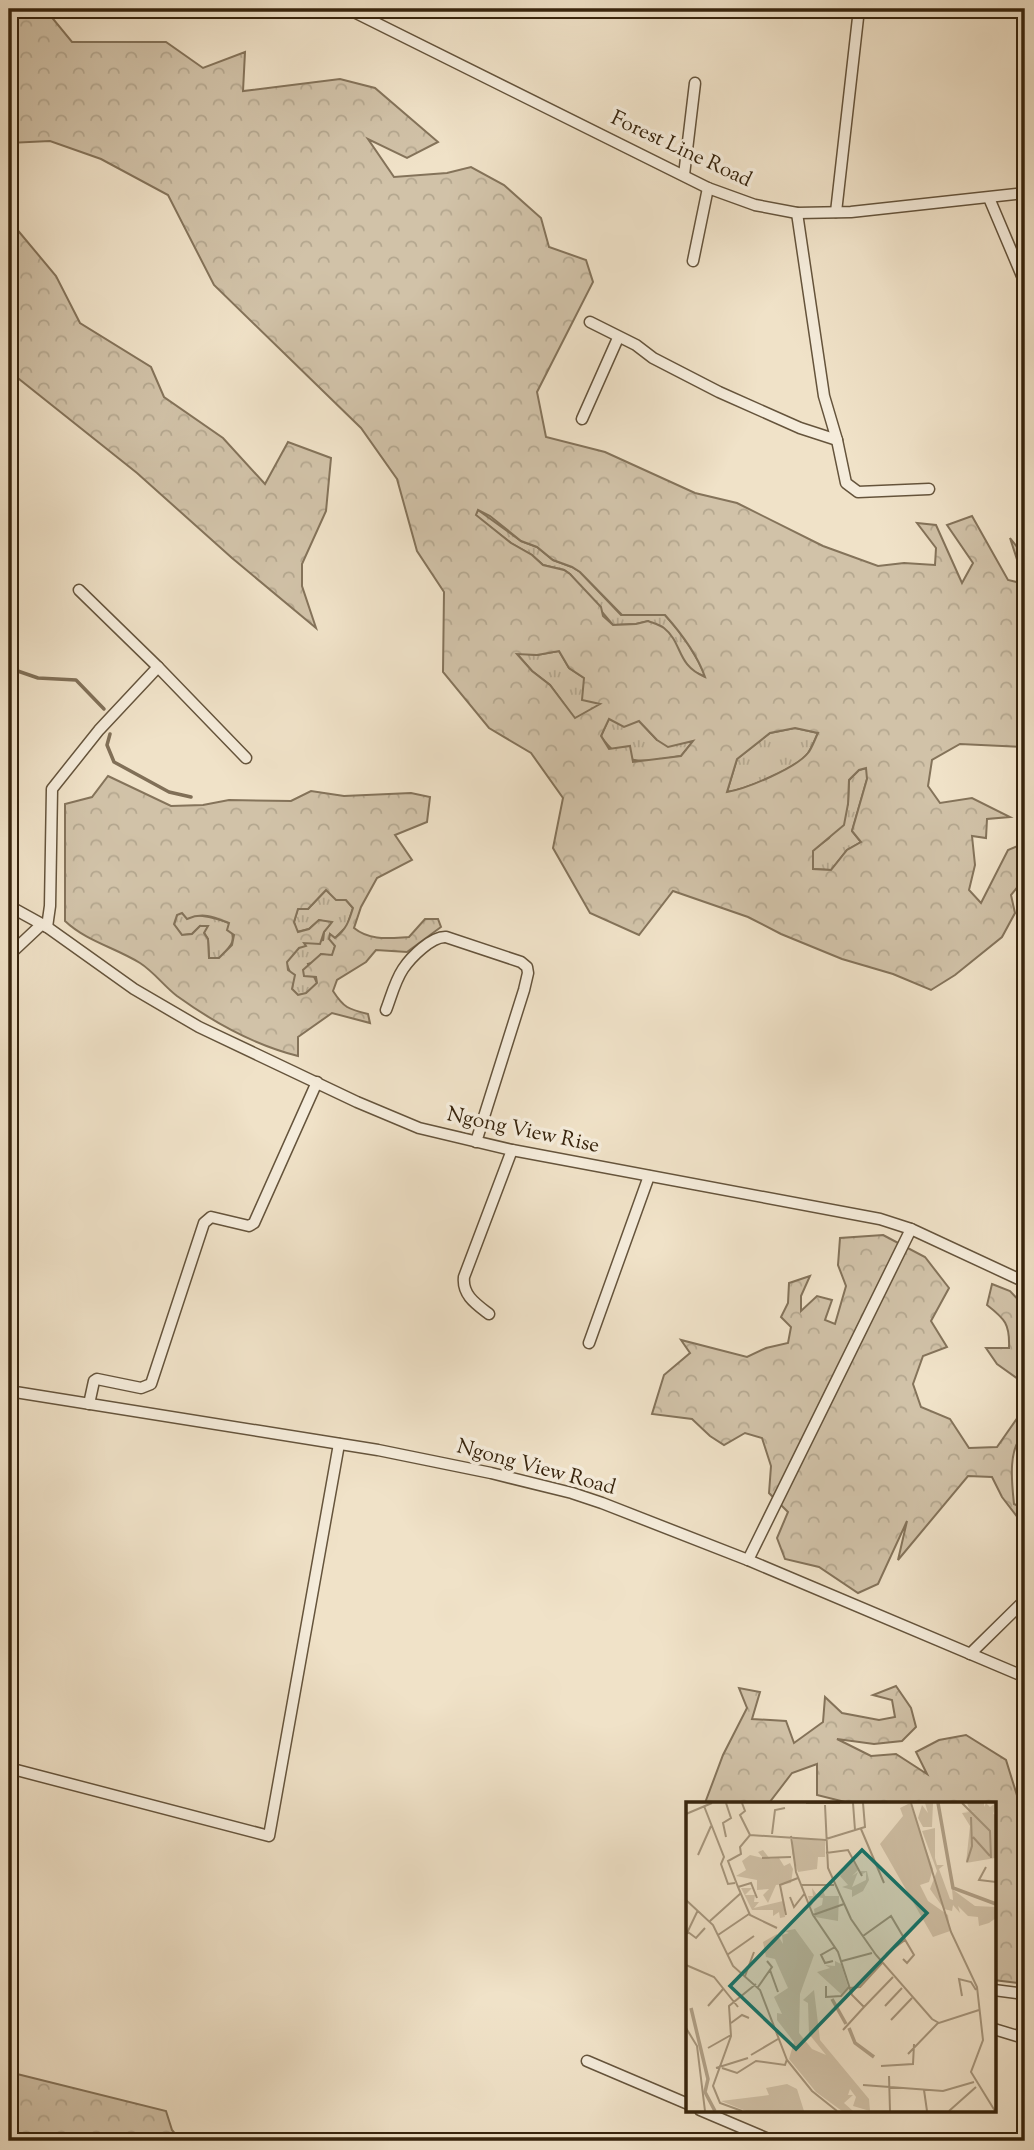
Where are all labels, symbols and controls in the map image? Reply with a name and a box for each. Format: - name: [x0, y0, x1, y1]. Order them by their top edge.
- street label: Forest Line Road: [605, 104, 757, 196]
- street label: Ngong View Rise: [444, 1100, 602, 1162]
- street label: Ngong View Road: [453, 1432, 619, 1504]
- inset map: [686, 1802, 996, 2112]

